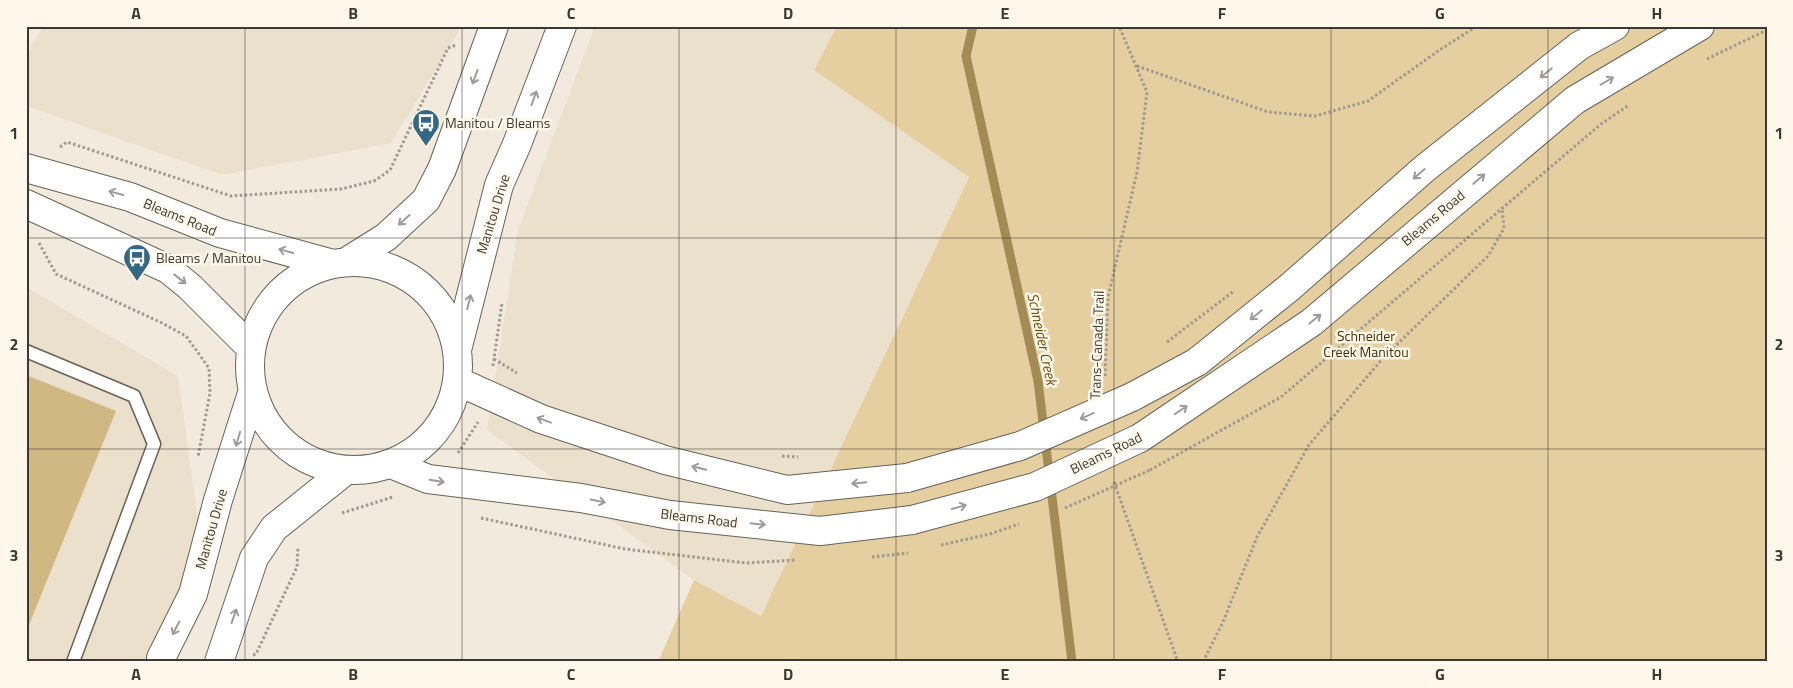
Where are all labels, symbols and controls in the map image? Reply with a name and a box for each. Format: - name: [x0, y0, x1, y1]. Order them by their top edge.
- text: A: [131, 1, 141, 25]
- text: B: [348, 1, 358, 25]
- text: C: [567, 1, 576, 25]
- text: D: [783, 1, 793, 25]
- text: E: [1001, 1, 1010, 25]
- text: F: [1218, 1, 1227, 25]
- text: G: [1435, 1, 1445, 25]
- text: H: [1652, 1, 1662, 25]
- one-way arrow: [1539, 67, 1552, 78]
- one-way arrow: [470, 69, 479, 84]
- one-way arrow: [1600, 75, 1614, 85]
- one-way arrow: [530, 91, 539, 106]
- bus stop icon: Manitou / Bleams: [411, 108, 441, 147]
- place label: Manitou / Bleams: [445, 112, 550, 133]
- text: 1: [10, 121, 18, 145]
- text: 1: [1775, 121, 1783, 145]
- one-way arrow: [1412, 169, 1425, 180]
- street label: Manitou Drive: [470, 171, 515, 257]
- one-way arrow: [1472, 174, 1485, 185]
- street label: Bleams Road: [1396, 185, 1469, 251]
- one-way arrow: [108, 188, 124, 198]
- street label: Bleams Road: [140, 192, 220, 241]
- one-way arrow: [398, 214, 411, 226]
- bus stop icon: Bleams / Manitou: [122, 243, 152, 282]
- one-way arrow: [279, 246, 295, 255]
- place label: Bleams / Manitou: [156, 247, 261, 268]
- one-way arrow: [173, 273, 186, 284]
- street label: Trans-Canada Trail: [1084, 290, 1109, 400]
- water label: Schneider Creek: [1022, 291, 1064, 389]
- one-way arrow: [465, 295, 474, 311]
- one-way arrow: [1250, 309, 1263, 320]
- one-way arrow: [1308, 313, 1321, 324]
- park label: Schneider Creek Manitou: [1323, 325, 1409, 362]
- text: 2: [10, 332, 18, 356]
- text: 2: [1775, 332, 1783, 356]
- one-way arrow: [1173, 405, 1187, 415]
- one-way arrow: [1080, 412, 1095, 422]
- one-way arrow: [537, 415, 552, 424]
- street label: Bleams Road: [1066, 426, 1145, 479]
- one-way arrow: [232, 431, 242, 447]
- one-way arrow: [692, 463, 708, 473]
- one-way arrow: [428, 476, 444, 486]
- one-way arrow: [851, 478, 867, 488]
- street label: Manitou Drive: [189, 486, 232, 572]
- one-way arrow: [589, 497, 605, 507]
- street label: Bleams Road: [659, 502, 739, 533]
- one-way arrow: [951, 502, 967, 512]
- one-way arrow: [750, 519, 766, 529]
- text: 3: [10, 543, 18, 567]
- text: 3: [1775, 543, 1783, 567]
- one-way arrow: [230, 608, 240, 624]
- one-way arrow: [171, 620, 180, 635]
- text: A: [131, 662, 141, 686]
- text: B: [348, 662, 358, 686]
- text: C: [567, 662, 576, 686]
- text: D: [783, 662, 793, 686]
- text: E: [1001, 662, 1010, 686]
- text: F: [1218, 662, 1227, 686]
- text: G: [1435, 662, 1445, 686]
- text: H: [1652, 662, 1662, 686]

